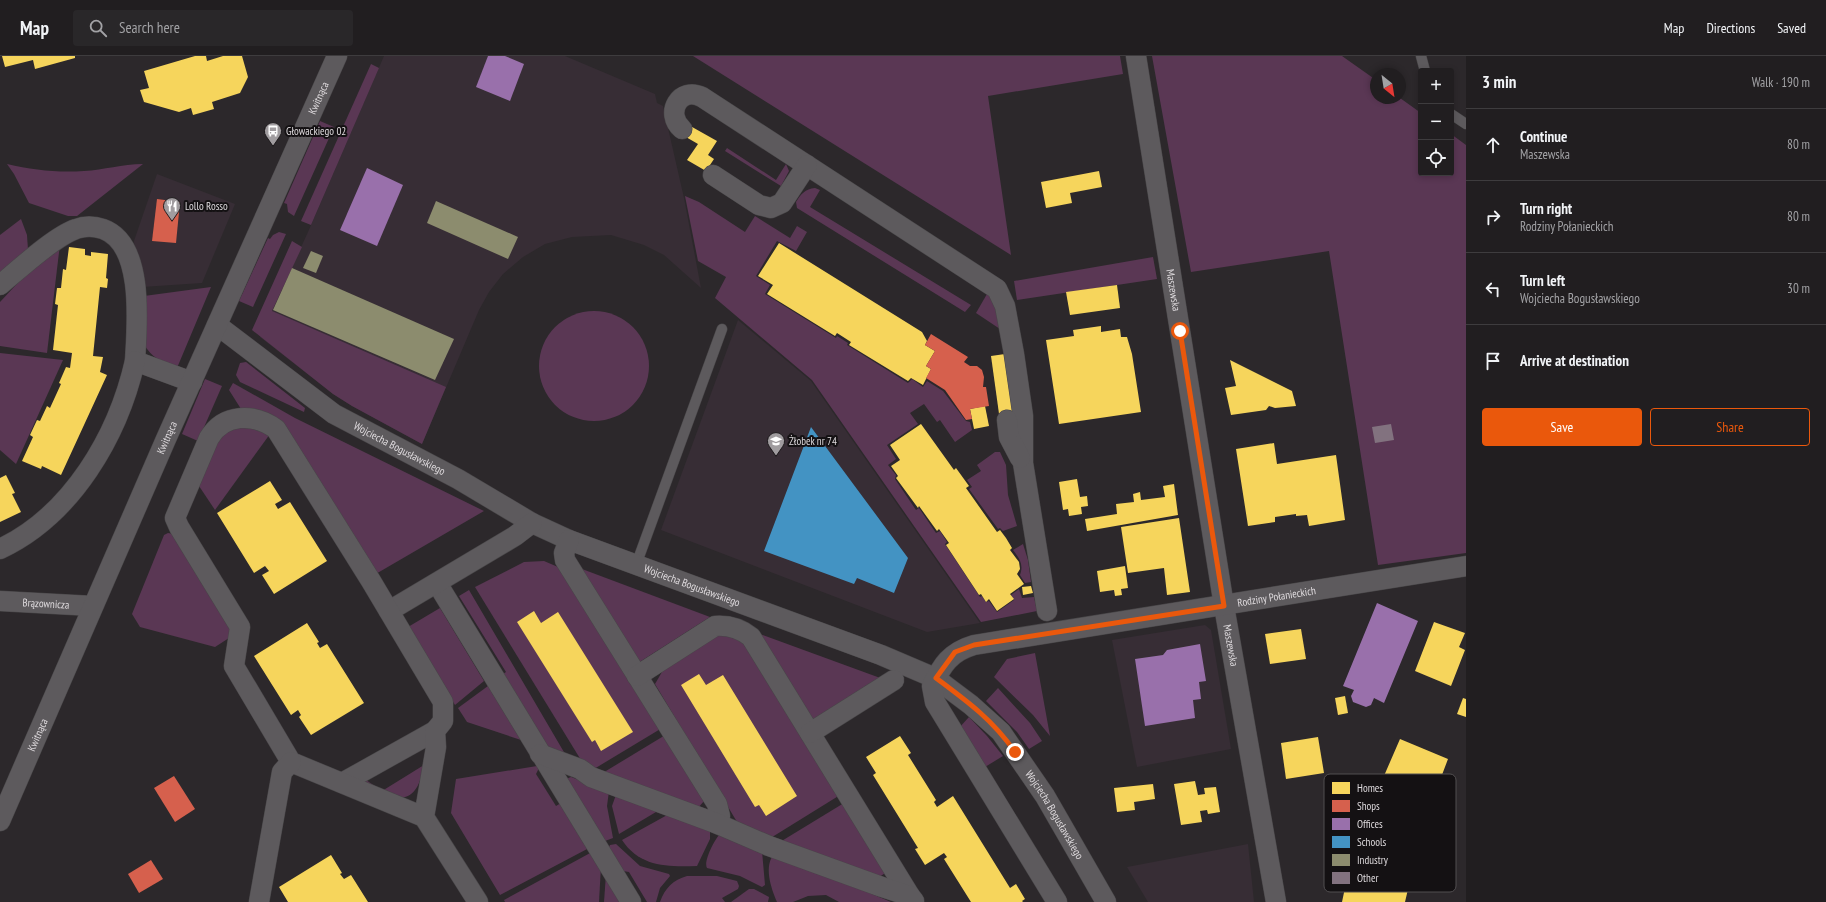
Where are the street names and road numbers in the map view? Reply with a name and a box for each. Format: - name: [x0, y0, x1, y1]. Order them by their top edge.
- street label: Kwitnąca: [305, 79, 332, 117]
- street label: Maszewska: [1163, 268, 1184, 312]
- street label: Kwitnąca: [153, 419, 180, 456]
- street label: Wojciecha Bogusławskiego: [351, 419, 448, 478]
- street label: Wojciecha Bogusławskiego: [642, 561, 742, 610]
- street label: Rodziny Połanieckich: [1236, 583, 1317, 610]
- street label: Brązownicza: [22, 595, 70, 612]
- street label: Maszewska: [1220, 623, 1241, 667]
- street label: Kwitnąca: [24, 716, 51, 753]
- street label: Wojciecha Bogusławskiego: [1022, 767, 1087, 862]

